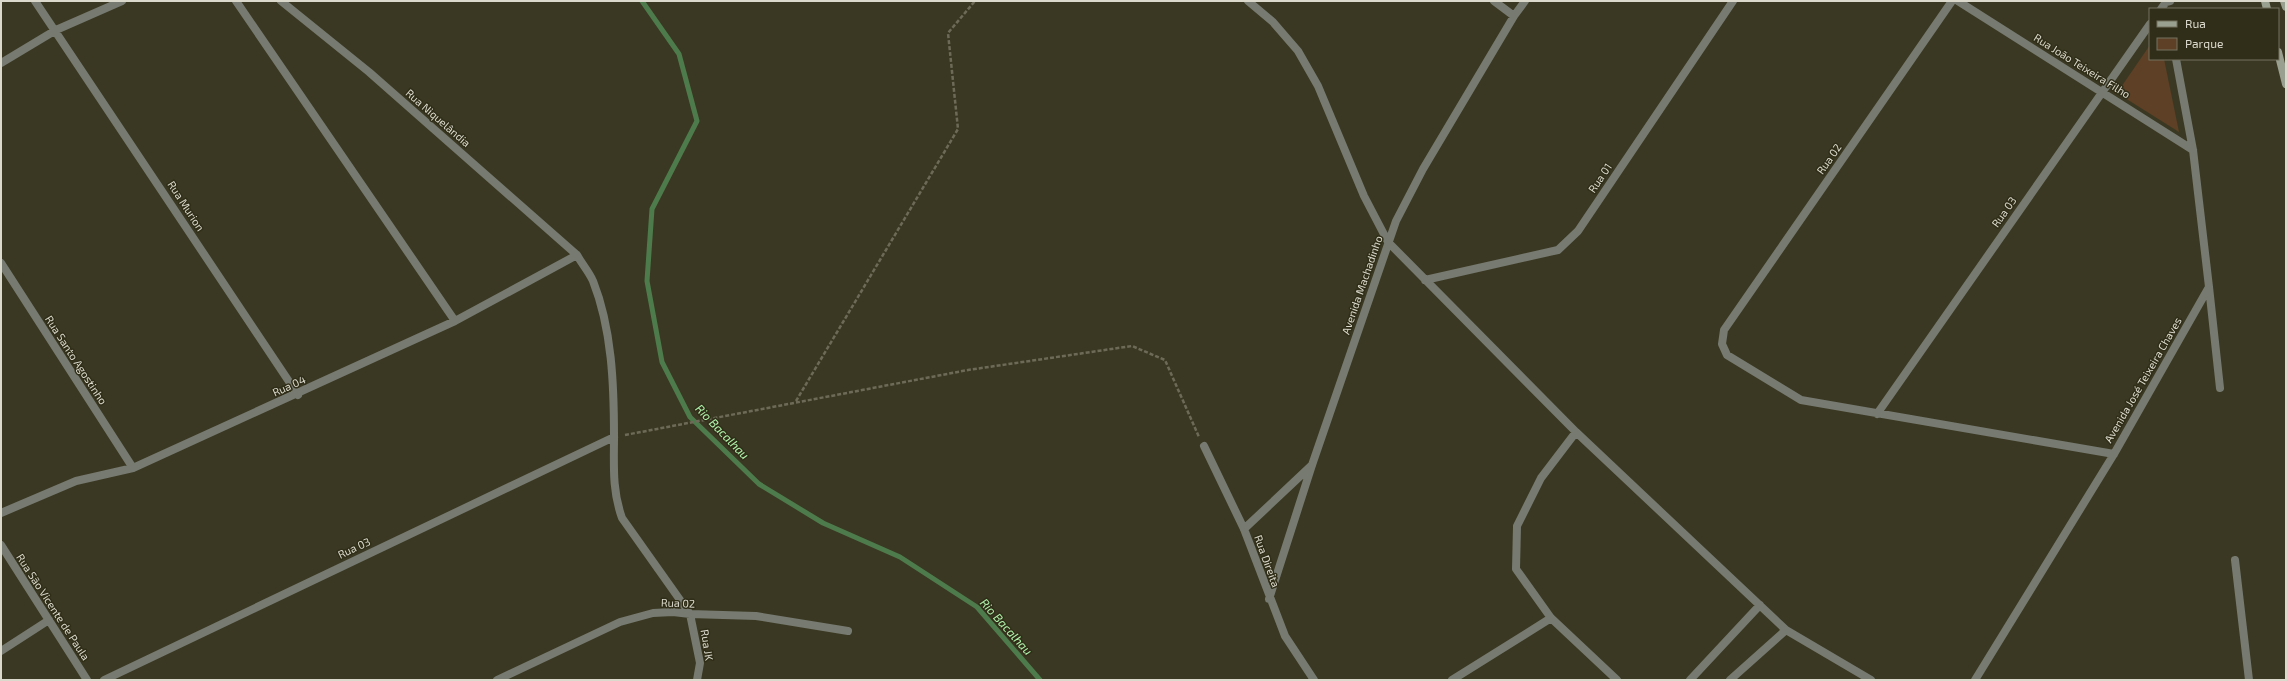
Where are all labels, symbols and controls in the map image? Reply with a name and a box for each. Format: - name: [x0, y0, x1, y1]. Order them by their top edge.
- legend: [2149, 8, 2279, 60]
- text: Rua: [2185, 16, 2206, 30]
- street label: Rua João Teixeira Filho: [2032, 31, 2133, 101]
- text: Parque: [2185, 36, 2223, 50]
- street label: Rua Niquelândia: [403, 86, 473, 149]
- street label: Rua 02: [1813, 141, 1844, 177]
- street label: Rua 01: [1585, 161, 1614, 195]
- street label: Rua Murion: [165, 178, 207, 233]
- street label: Rua 03: [1988, 194, 2019, 229]
- street label: Avenida Machadinho: [1338, 234, 1385, 336]
- street label: Rua Santo Agostinho: [43, 313, 110, 407]
- street label: Avenida José Teixeira Chaves: [2101, 314, 2184, 445]
- street label: Rua 04: [270, 372, 308, 399]
- water label: Rio Bacalhau: [693, 401, 752, 462]
- street label: Rua Direita: [1252, 533, 1283, 589]
- street label: Rua 03: [335, 534, 372, 561]
- street label: Rua São Vicente de Paula: [14, 551, 93, 662]
- street label: Rua 02: [661, 595, 695, 610]
- water label: Rio Bacalhau: [978, 595, 1036, 657]
- street label: Rua JK: [699, 628, 716, 662]

